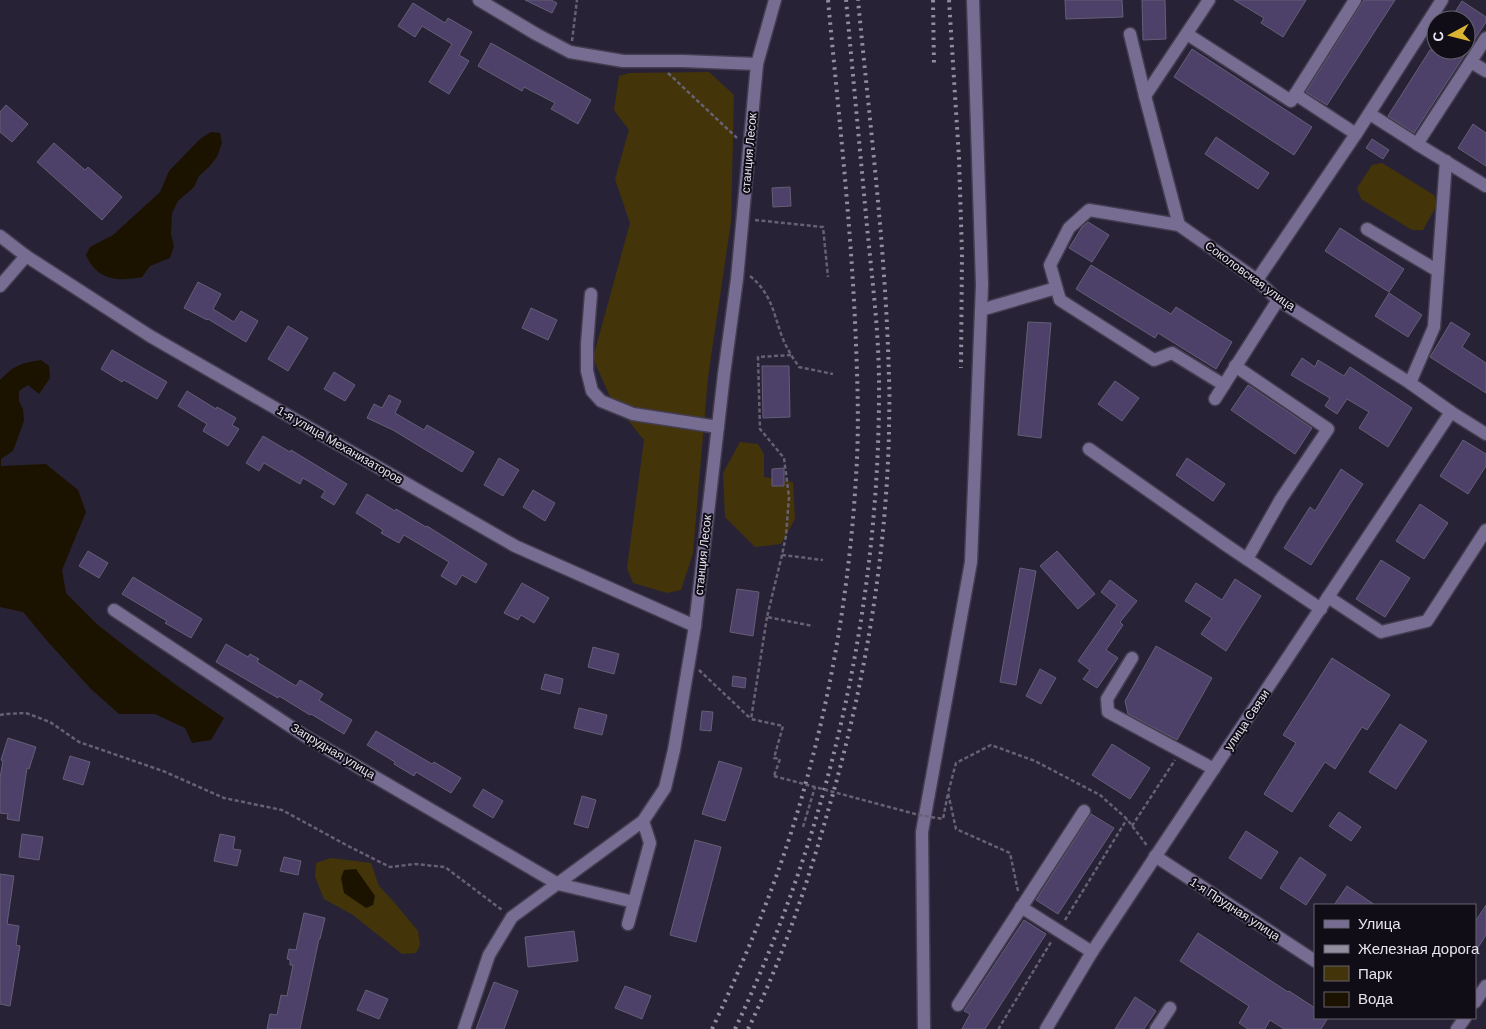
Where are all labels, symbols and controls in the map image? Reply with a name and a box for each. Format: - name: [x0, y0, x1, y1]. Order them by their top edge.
- north arrow: [1426, 10, 1476, 60]
- text: С: [1430, 31, 1447, 43]
- street label: станция Лесок: [739, 111, 760, 194]
- street label: Соколовская улица: [1202, 239, 1298, 314]
- street label: 1-я улица Механизаторов: [275, 403, 405, 487]
- street label: станция Лесок: [692, 513, 714, 596]
- street label: улица Связи: [1222, 687, 1272, 753]
- street label: Запрудная улица: [288, 720, 378, 782]
- street label: 1-я Прудная улица: [1187, 875, 1283, 943]
- legend: [1314, 904, 1476, 1019]
- text: Улица: [1358, 915, 1401, 932]
- text: Железная дорога: [1358, 940, 1480, 957]
- text: Парк: [1358, 965, 1392, 982]
- text: Вода: [1358, 990, 1394, 1007]

